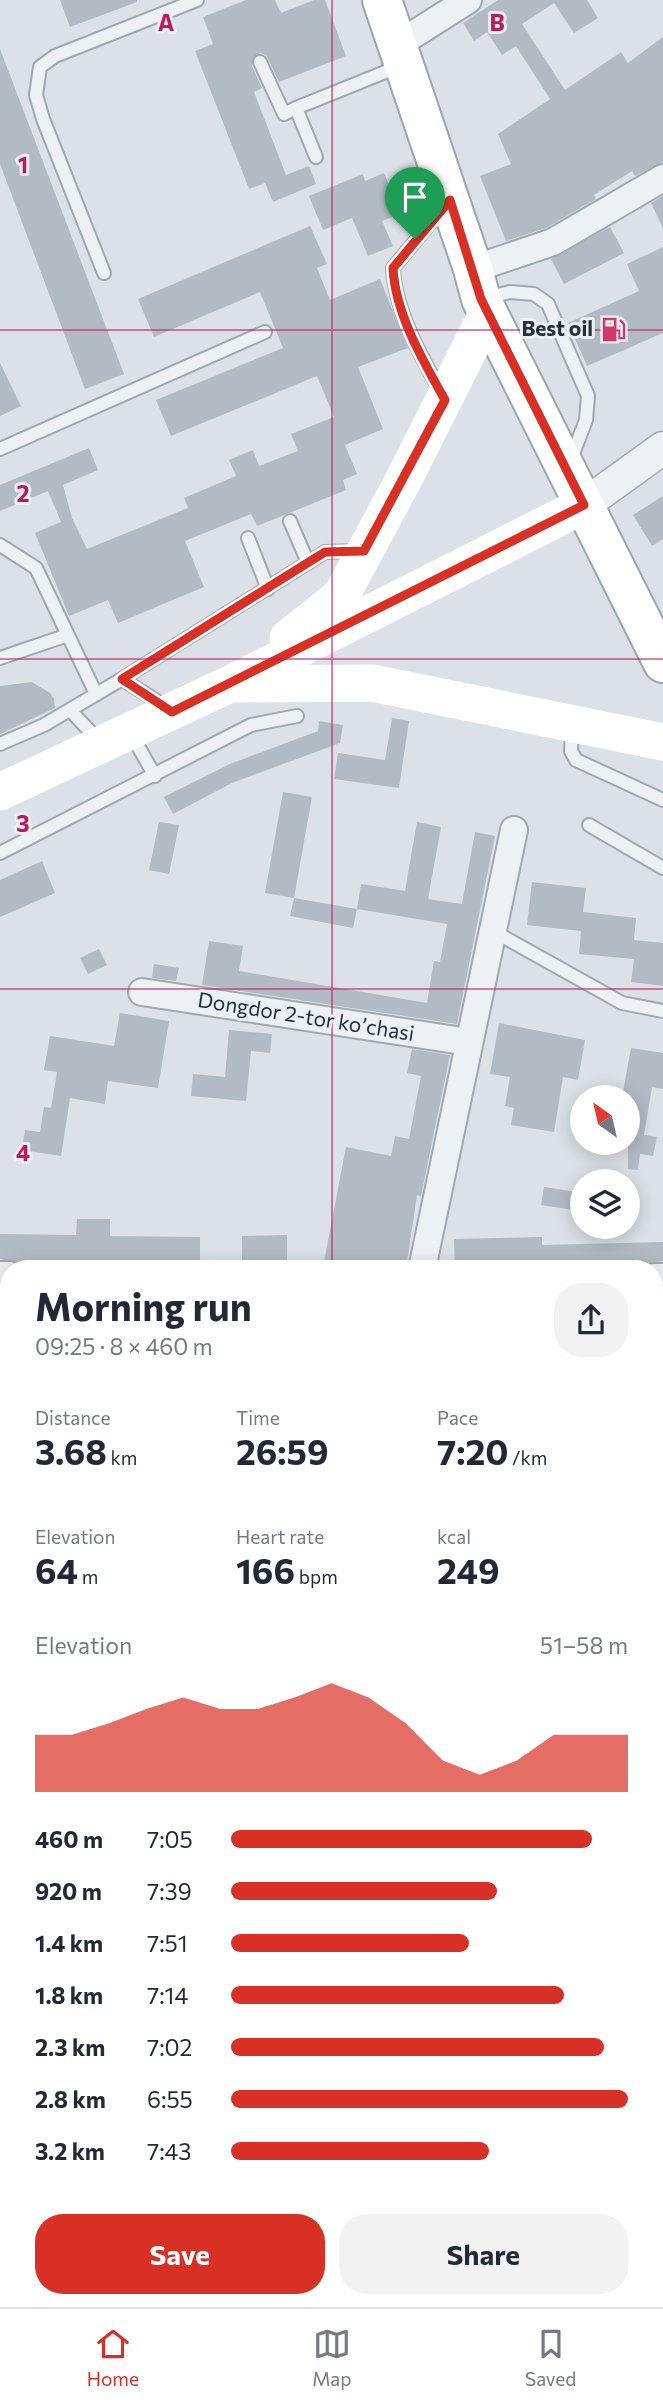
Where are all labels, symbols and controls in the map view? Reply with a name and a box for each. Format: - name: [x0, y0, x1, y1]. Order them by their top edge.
- text: A: [158, 8, 175, 36]
- text: B: [489, 8, 505, 36]
- text: 1: [18, 150, 28, 178]
- pin: [385, 167, 445, 239]
- icon: arrive: [396, 178, 434, 216]
- place label: Best oil: [521, 315, 593, 340]
- fuel station icon: Best oil: [599, 315, 627, 343]
- text: 2: [16, 479, 30, 507]
- text: 3: [16, 809, 30, 837]
- street label: Dongdor 2-tor koʼchasi: [196, 986, 416, 1045]
- north arrow: [570, 1085, 640, 1155]
- map controls: [570, 1085, 640, 1239]
- text: 4: [16, 1138, 30, 1166]
- button: layers: [570, 1169, 640, 1239]
- text: Morning run: [35, 1282, 252, 1329]
- button: share: [554, 1283, 628, 1357]
- text: 09:25 · 8 × 460 m: [35, 1332, 213, 1360]
- text: Distance: [35, 1406, 111, 1429]
- text: Time: [236, 1406, 280, 1429]
- text: Pace: [437, 1406, 478, 1429]
- text: 3.68: [35, 1429, 107, 1472]
- text: 26:59: [236, 1429, 329, 1472]
- text: 7:20: [437, 1429, 508, 1472]
- text: km: [107, 1446, 137, 1469]
- text: /km: [508, 1446, 547, 1469]
- text: Elevation: [35, 1525, 115, 1548]
- text: Heart rate: [236, 1525, 324, 1548]
- text: kcal: [437, 1525, 471, 1548]
- text: 64: [35, 1548, 78, 1591]
- text: 166: [236, 1548, 295, 1591]
- text: 249: [437, 1548, 500, 1591]
- text: m: [78, 1565, 98, 1588]
- text: bpm: [295, 1565, 338, 1588]
- text: Elevation: [35, 1631, 132, 1659]
- text: 51–58 m: [540, 1631, 628, 1659]
- text: 460 m: [35, 1825, 103, 1853]
- text: 7:05: [147, 1825, 193, 1853]
- text: 920 m: [35, 1877, 102, 1905]
- text: 7:39: [147, 1877, 192, 1905]
- text: 1.4 km: [35, 1929, 103, 1957]
- text: 7:51: [147, 1929, 188, 1957]
- text: 1.8 km: [35, 1981, 103, 2009]
- text: 7:14: [147, 1981, 188, 2009]
- text: 2.3 km: [35, 2033, 105, 2061]
- text: 7:02: [147, 2033, 192, 2061]
- text: 2.8 km: [35, 2085, 106, 2113]
- text: 6:55: [147, 2085, 193, 2113]
- text: 3.2 km: [35, 2137, 105, 2165]
- text: 7:43: [147, 2137, 192, 2165]
- button: Save: [35, 2214, 325, 2294]
- button: Share: [339, 2214, 628, 2294]
- tab: Home: [87, 2325, 139, 2390]
- tab: Map: [312, 2325, 352, 2390]
- tab: Saved: [525, 2325, 576, 2390]

